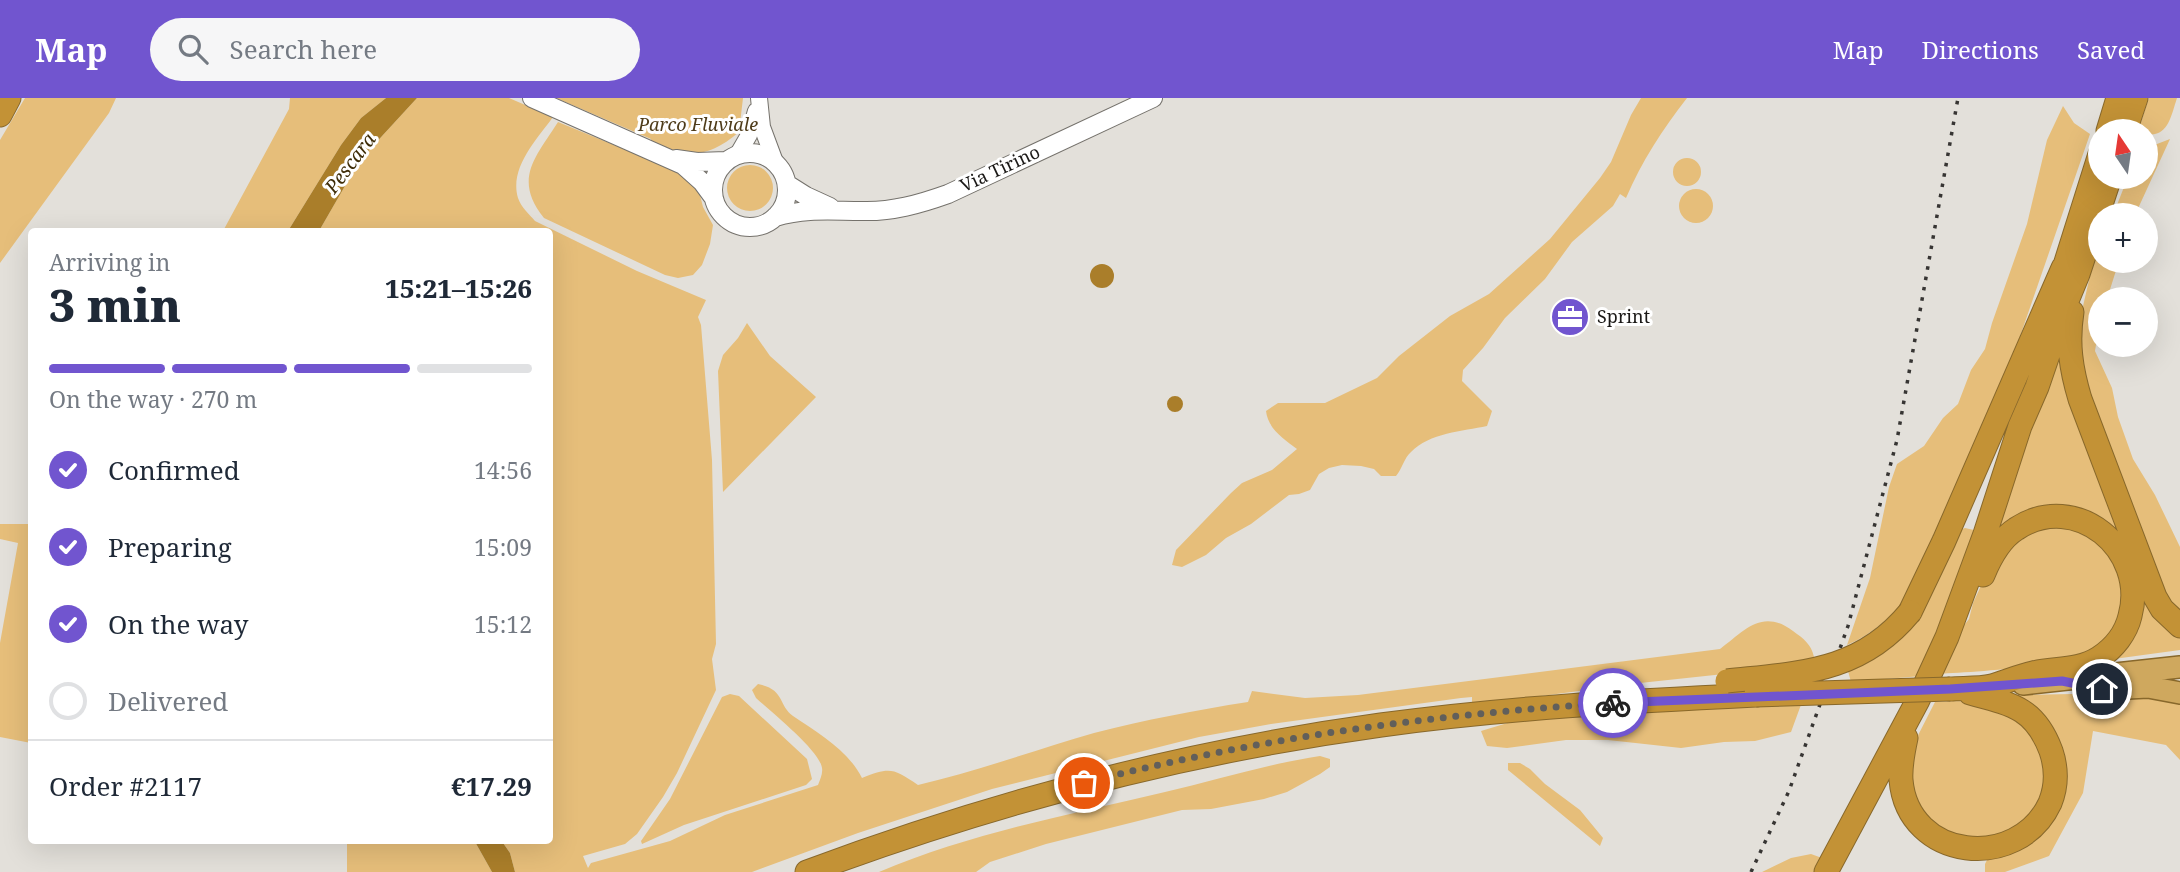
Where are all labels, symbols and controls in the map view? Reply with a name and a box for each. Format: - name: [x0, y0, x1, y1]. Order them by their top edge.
- search box: [150, 18, 640, 81]
- text: Map: [35, 27, 108, 72]
- icon: search: [174, 30, 212, 68]
- text: Search here: [230, 31, 377, 67]
- text: Map: [1833, 33, 1884, 66]
- text: Directions: [1922, 33, 2039, 66]
- text: Saved: [2077, 33, 2145, 66]
- park label: Parco Fluviale: [637, 112, 758, 136]
- north arrow: [2088, 119, 2158, 189]
- map controls: [2088, 119, 2158, 357]
- water label: Pescara: [318, 127, 381, 199]
- street label: Via Tirino: [956, 139, 1044, 197]
- button: +: [2088, 203, 2158, 273]
- text: Arriving in: [49, 246, 170, 278]
- text: 15:21–15:26: [385, 270, 532, 306]
- text: 3 min: [49, 273, 181, 335]
- button: −: [2088, 287, 2158, 357]
- office icon: Sprint: [1549, 296, 1591, 338]
- place label: Sprint: [1597, 304, 1650, 328]
- text: On the way · 270 m: [49, 383, 257, 415]
- icon: check: [49, 451, 87, 489]
- text: Confirmed: [108, 452, 240, 488]
- text: 14:56: [474, 454, 532, 486]
- icon: check: [49, 528, 87, 566]
- text: Preparing: [108, 529, 232, 565]
- text: 15:09: [474, 531, 532, 563]
- icon: check: [49, 605, 87, 643]
- text: On the way: [108, 606, 248, 642]
- text: 15:12: [474, 608, 532, 640]
- pin: [2072, 659, 2132, 719]
- courier: [1578, 668, 1648, 738]
- icon: home: [2083, 670, 2121, 708]
- text: Delivered: [108, 683, 228, 719]
- icon: bike: [1594, 684, 1632, 722]
- pin: [1054, 753, 1114, 813]
- icon: bag: [1065, 764, 1103, 802]
- text: Order #2117: [49, 768, 202, 804]
- text: €17.29: [451, 768, 532, 804]

